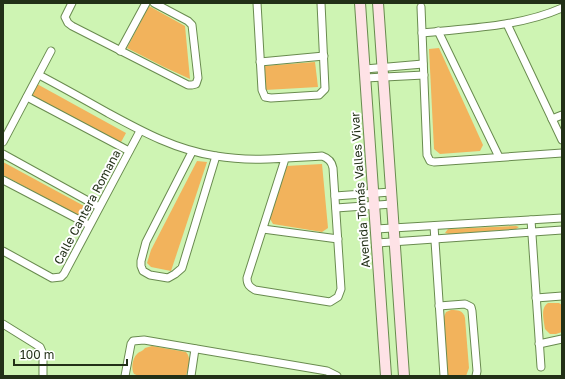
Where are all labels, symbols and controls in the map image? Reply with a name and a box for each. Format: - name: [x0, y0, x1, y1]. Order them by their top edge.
- street label: Avenida Tomás Valles Vivar: [347, 111, 373, 268]
- street label: Calle Cantera Romana: [50, 147, 124, 267]
- scale bar: [14, 341, 127, 367]
- text: 100 m: [20, 347, 54, 362]

